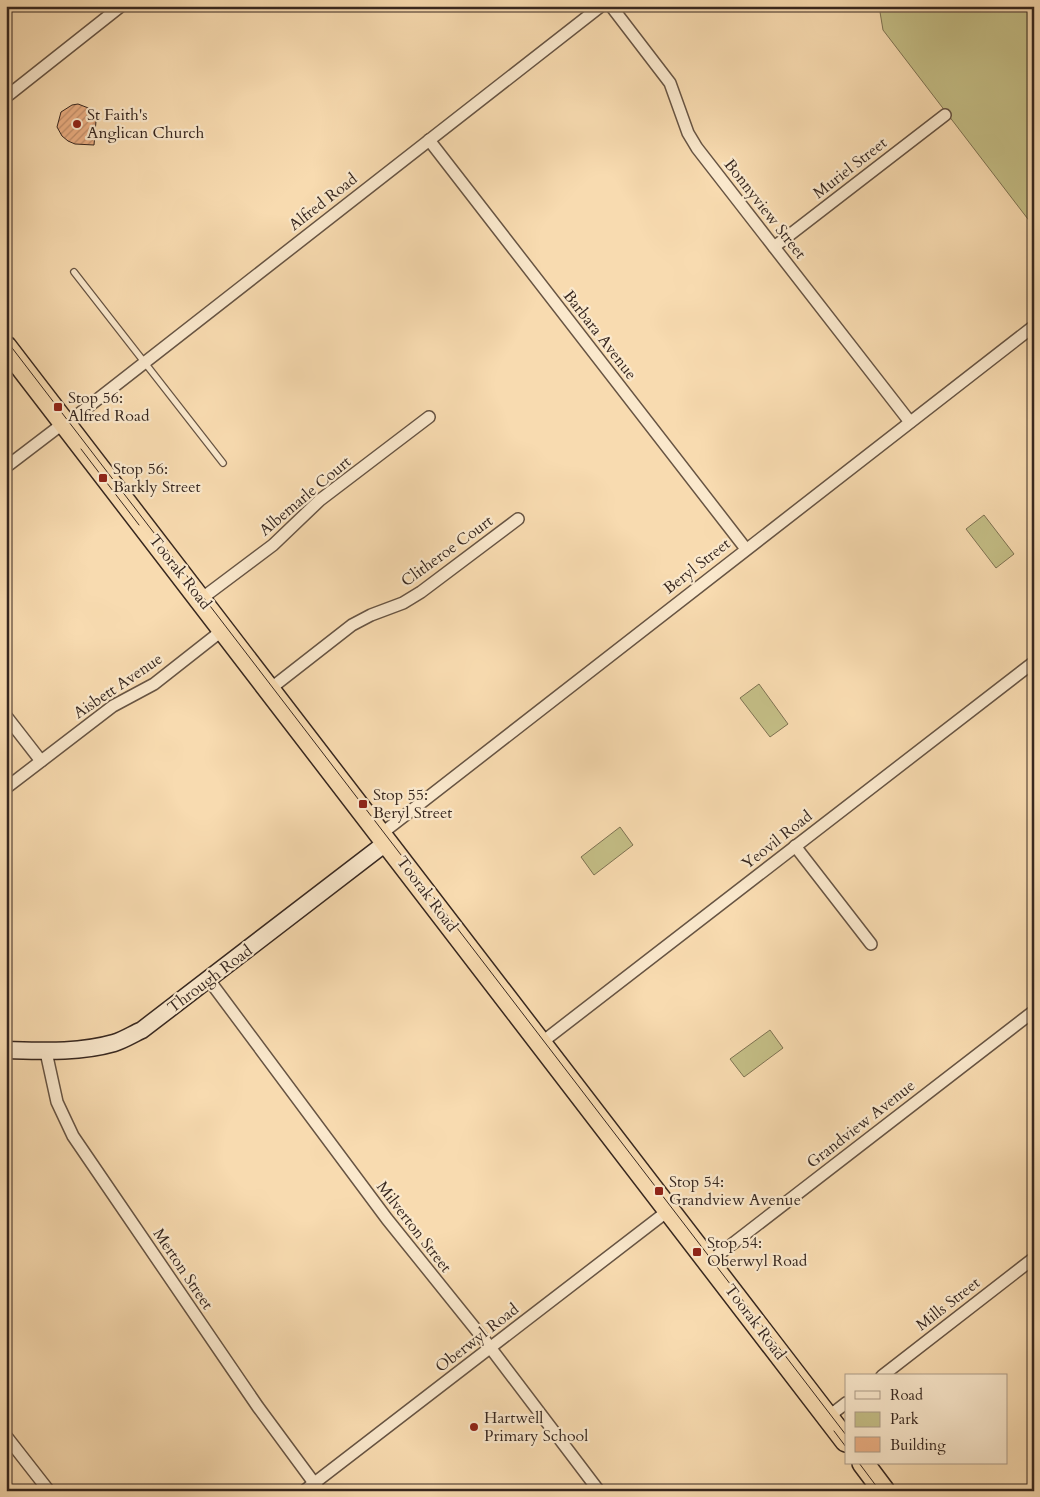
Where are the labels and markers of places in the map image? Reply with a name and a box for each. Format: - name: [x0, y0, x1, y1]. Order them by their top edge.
- place label: St Faith's Anglican Church: [87, 104, 205, 144]
- marker: St Faith's Anglican Church: [71, 118, 83, 130]
- place label: Stop 56: Alfred Road: [68, 387, 150, 427]
- marker: Stop 56: Alfred Road: [52, 401, 64, 413]
- place label: Stop 56: Barkly Street: [113, 458, 201, 498]
- marker: Stop 56: Barkly Street: [97, 472, 109, 484]
- place label: Stop 55: Beryl Street: [373, 784, 452, 824]
- marker: Stop 55: Beryl Street: [357, 798, 369, 810]
- place label: Stop 54: Grandview Avenue: [669, 1171, 801, 1211]
- marker: Stop 54: Grandview Avenue: [653, 1185, 665, 1197]
- place label: Stop 54: Oberwyl Road: [707, 1232, 808, 1272]
- marker: Stop 54: Oberwyl Road: [691, 1246, 703, 1258]
- place label: Hartwell Primary School: [484, 1407, 588, 1447]
- marker: Hartwell Primary School: [468, 1421, 480, 1433]

